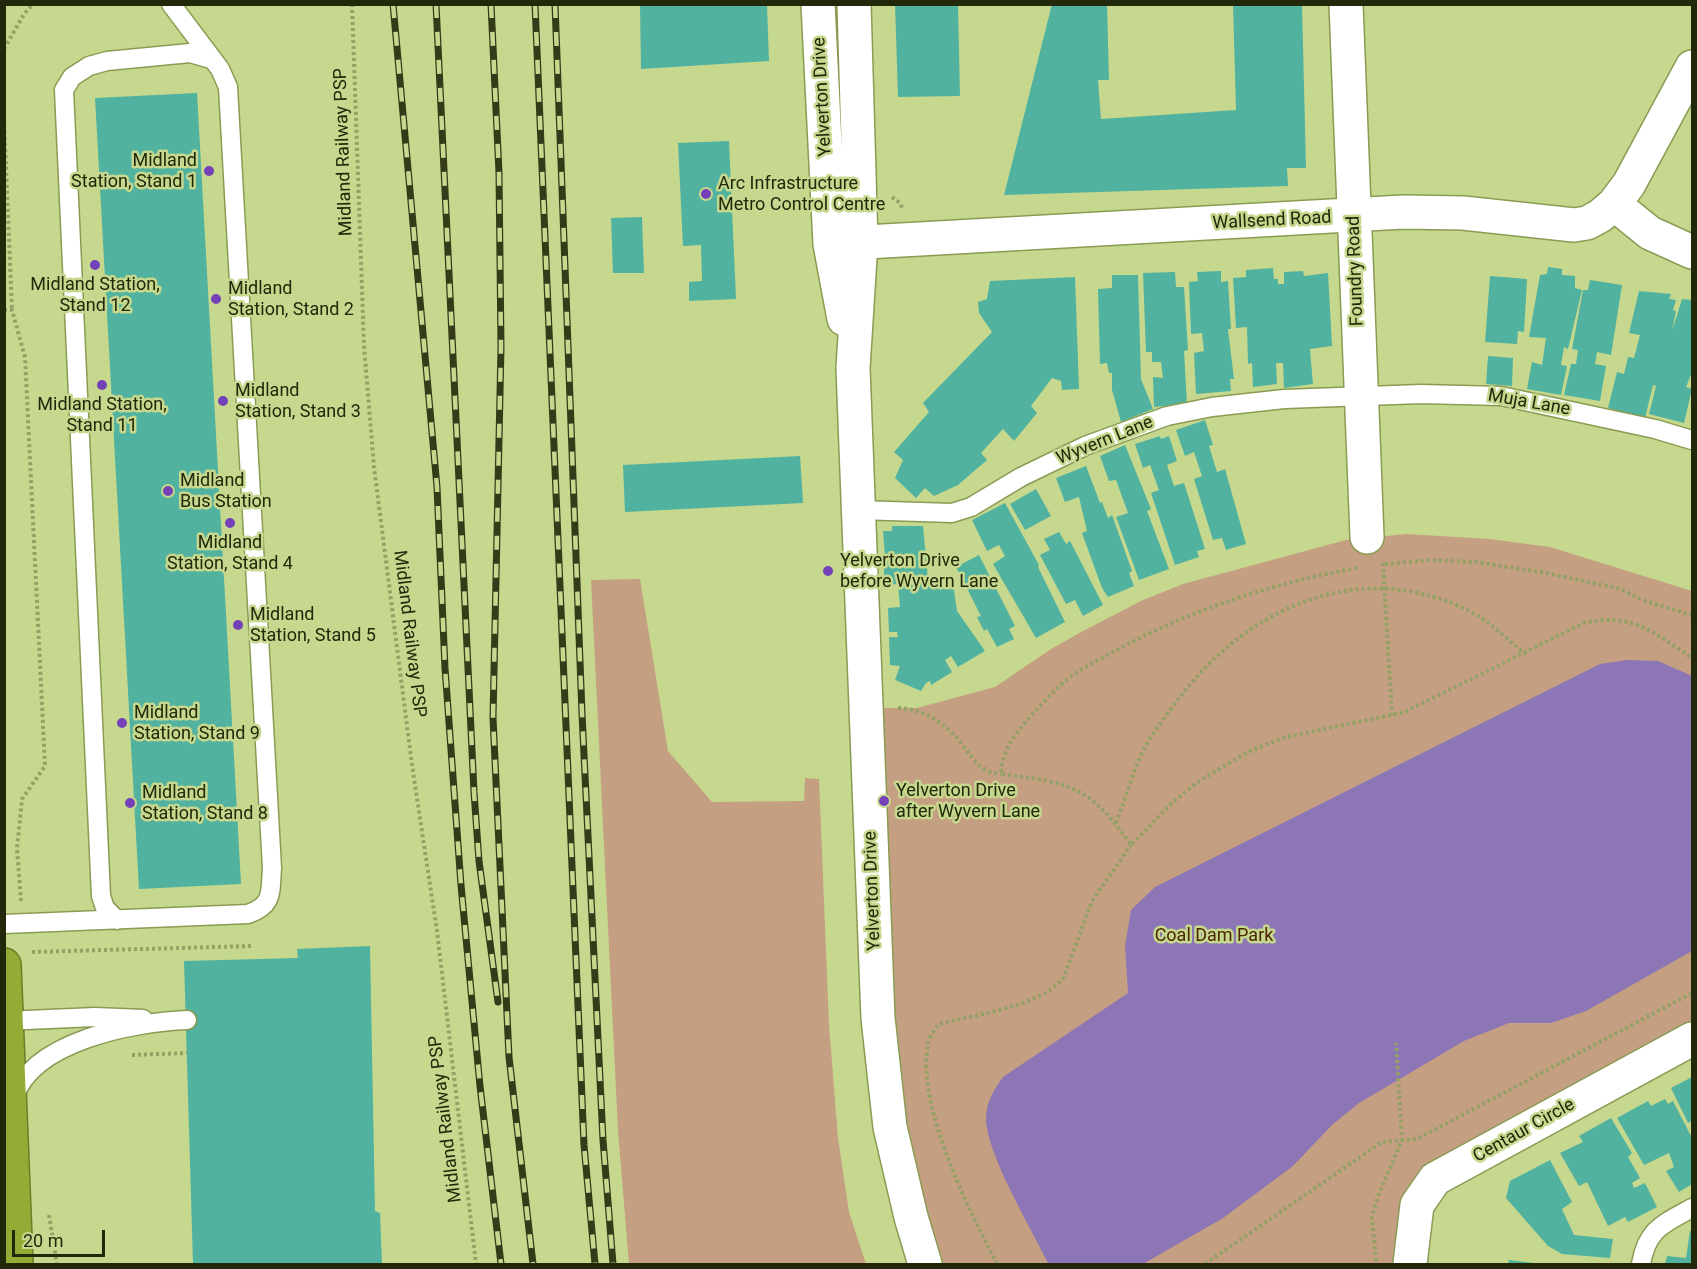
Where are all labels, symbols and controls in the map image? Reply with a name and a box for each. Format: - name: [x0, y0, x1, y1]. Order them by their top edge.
- street label: Yelverton Drive: [809, 37, 837, 157]
- street label: Midland Railway PSP: [330, 68, 358, 236]
- place label: Midland Station, Stand 1: [71, 150, 197, 192]
- marker: Midland Station, Stand 1: [202, 164, 216, 178]
- place label: Arc Infrastructure Metro Control Centre: [718, 173, 885, 216]
- marker: Arc Infrastructure Metro Control Centre: [699, 187, 713, 201]
- street label: Wallsend Road: [1212, 207, 1332, 235]
- street label: Foundry Road: [1343, 215, 1369, 327]
- marker: Midland Station, Stand 12: [88, 258, 102, 272]
- place label: Midland Station, Stand 12: [30, 274, 160, 316]
- place label: Midland Station, Stand 2: [228, 278, 354, 320]
- marker: Midland Station, Stand 2: [209, 292, 223, 306]
- marker: Midland Station, Stand 11: [95, 378, 109, 392]
- place label: Midland Station, Stand 3: [235, 380, 361, 422]
- street label: Muja Lane: [1486, 385, 1572, 421]
- place label: Midland Station, Stand 11: [37, 394, 167, 436]
- marker: Midland Station, Stand 3: [216, 394, 230, 408]
- street label: Wyvern Lane: [1054, 412, 1156, 470]
- place label: Midland Bus Station: [180, 470, 272, 512]
- marker: Midland Bus Station: [161, 484, 175, 498]
- marker: Midland Station, Stand 4: [223, 516, 237, 530]
- place label: Midland Station, Stand 4: [167, 532, 293, 574]
- street label: Midland Railway PSP: [388, 549, 430, 719]
- place label: Yelverton Drive before Wyvern Lane: [840, 550, 998, 592]
- marker: Yelverton Drive before Wyvern Lane: [821, 564, 835, 578]
- place label: Midland Station, Stand 5: [250, 604, 376, 646]
- marker: Midland Station, Stand 5: [231, 618, 245, 632]
- place label: Midland Station, Stand 9: [134, 702, 260, 744]
- marker: Midland Station, Stand 9: [115, 716, 129, 730]
- place label: Yelverton Drive after Wyvern Lane: [896, 780, 1040, 822]
- place label: Midland Station, Stand 8: [142, 782, 268, 824]
- marker: Yelverton Drive after Wyvern Lane: [877, 794, 891, 808]
- marker: Midland Station, Stand 8: [123, 796, 137, 810]
- street label: Yelverton Drive: [860, 831, 886, 951]
- park label: Coal Dam Park: [1155, 925, 1273, 947]
- street label: Midland Railway PSP: [425, 1034, 467, 1204]
- street label: Centaur Circle: [1469, 1094, 1579, 1168]
- scale bar: [15, 1218, 108, 1256]
- text: 20 m: [23, 1230, 63, 1251]

